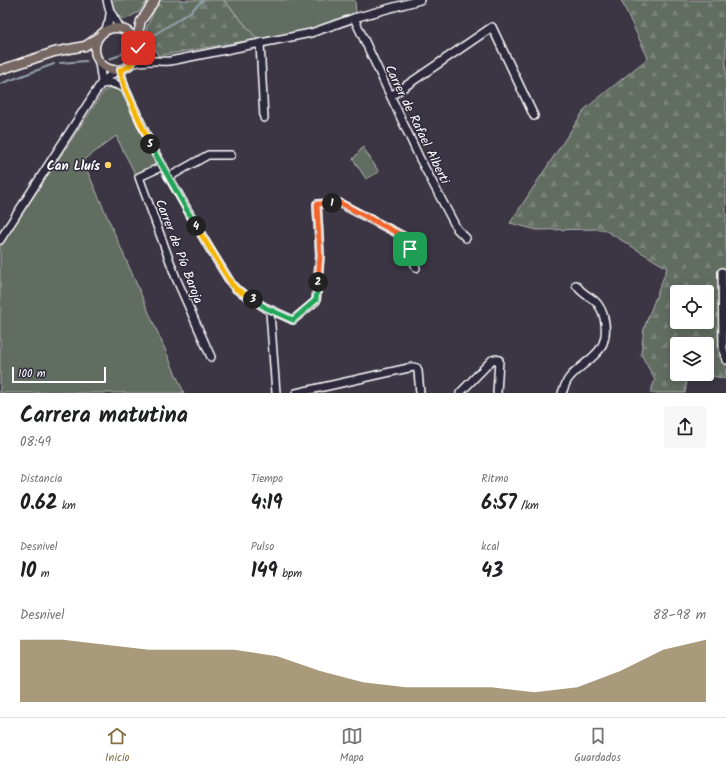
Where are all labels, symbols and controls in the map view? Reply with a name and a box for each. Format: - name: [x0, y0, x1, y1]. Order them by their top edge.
- pin: [121, 31, 155, 65]
- icon: check: [127, 37, 149, 59]
- street label: Carrer de Rafael Alberti: [379, 61, 455, 189]
- pin: 5: [140, 134, 160, 154]
- text: 5: [147, 135, 153, 153]
- place label: Can Lluís: [47, 156, 100, 177]
- marker: Can Lluís: [103, 160, 113, 170]
- pin: 1: [322, 193, 342, 213]
- text: 1: [330, 194, 334, 212]
- street label: Carrer de Pío Baroja: [149, 196, 208, 307]
- pin: 4: [186, 216, 206, 236]
- text: 4: [193, 217, 199, 235]
- pin: [393, 232, 427, 266]
- icon: arrive: [399, 238, 421, 260]
- pin: 2: [308, 272, 328, 292]
- text: 2: [315, 273, 321, 291]
- map controls: [670, 285, 714, 381]
- button: locate: [670, 285, 714, 329]
- pin: 3: [243, 289, 263, 309]
- text: 3: [250, 290, 256, 308]
- button: layers: [670, 337, 714, 381]
- scale bar: [12, 365, 106, 384]
- text: 100 m: [18, 365, 46, 383]
- text: Carrera matutina: [20, 399, 188, 434]
- button: share: [664, 406, 706, 448]
- text: 08:49: [20, 432, 51, 453]
- text: Distancia: [20, 470, 62, 488]
- text: Tiempo: [251, 470, 283, 488]
- text: Ritmo: [481, 470, 508, 488]
- text: 0.62: [20, 488, 58, 520]
- text: 4:19: [251, 488, 283, 520]
- text: 6:57: [481, 488, 517, 520]
- text: km: [58, 497, 76, 515]
- text: /km: [517, 497, 539, 515]
- text: Desnivel: [20, 538, 58, 556]
- text: Pulso: [251, 538, 274, 556]
- text: kcal: [481, 538, 499, 556]
- text: 10: [20, 556, 36, 588]
- text: 149: [251, 556, 278, 588]
- text: 43: [481, 556, 503, 588]
- text: m: [36, 565, 49, 583]
- text: bpm: [278, 565, 302, 583]
- text: Desnivel: [20, 605, 64, 626]
- text: 88–98 m: [653, 605, 706, 626]
- tab: Inicio: [105, 725, 130, 767]
- tab: Mapa: [340, 725, 364, 767]
- tab: Guardados: [574, 725, 621, 767]

